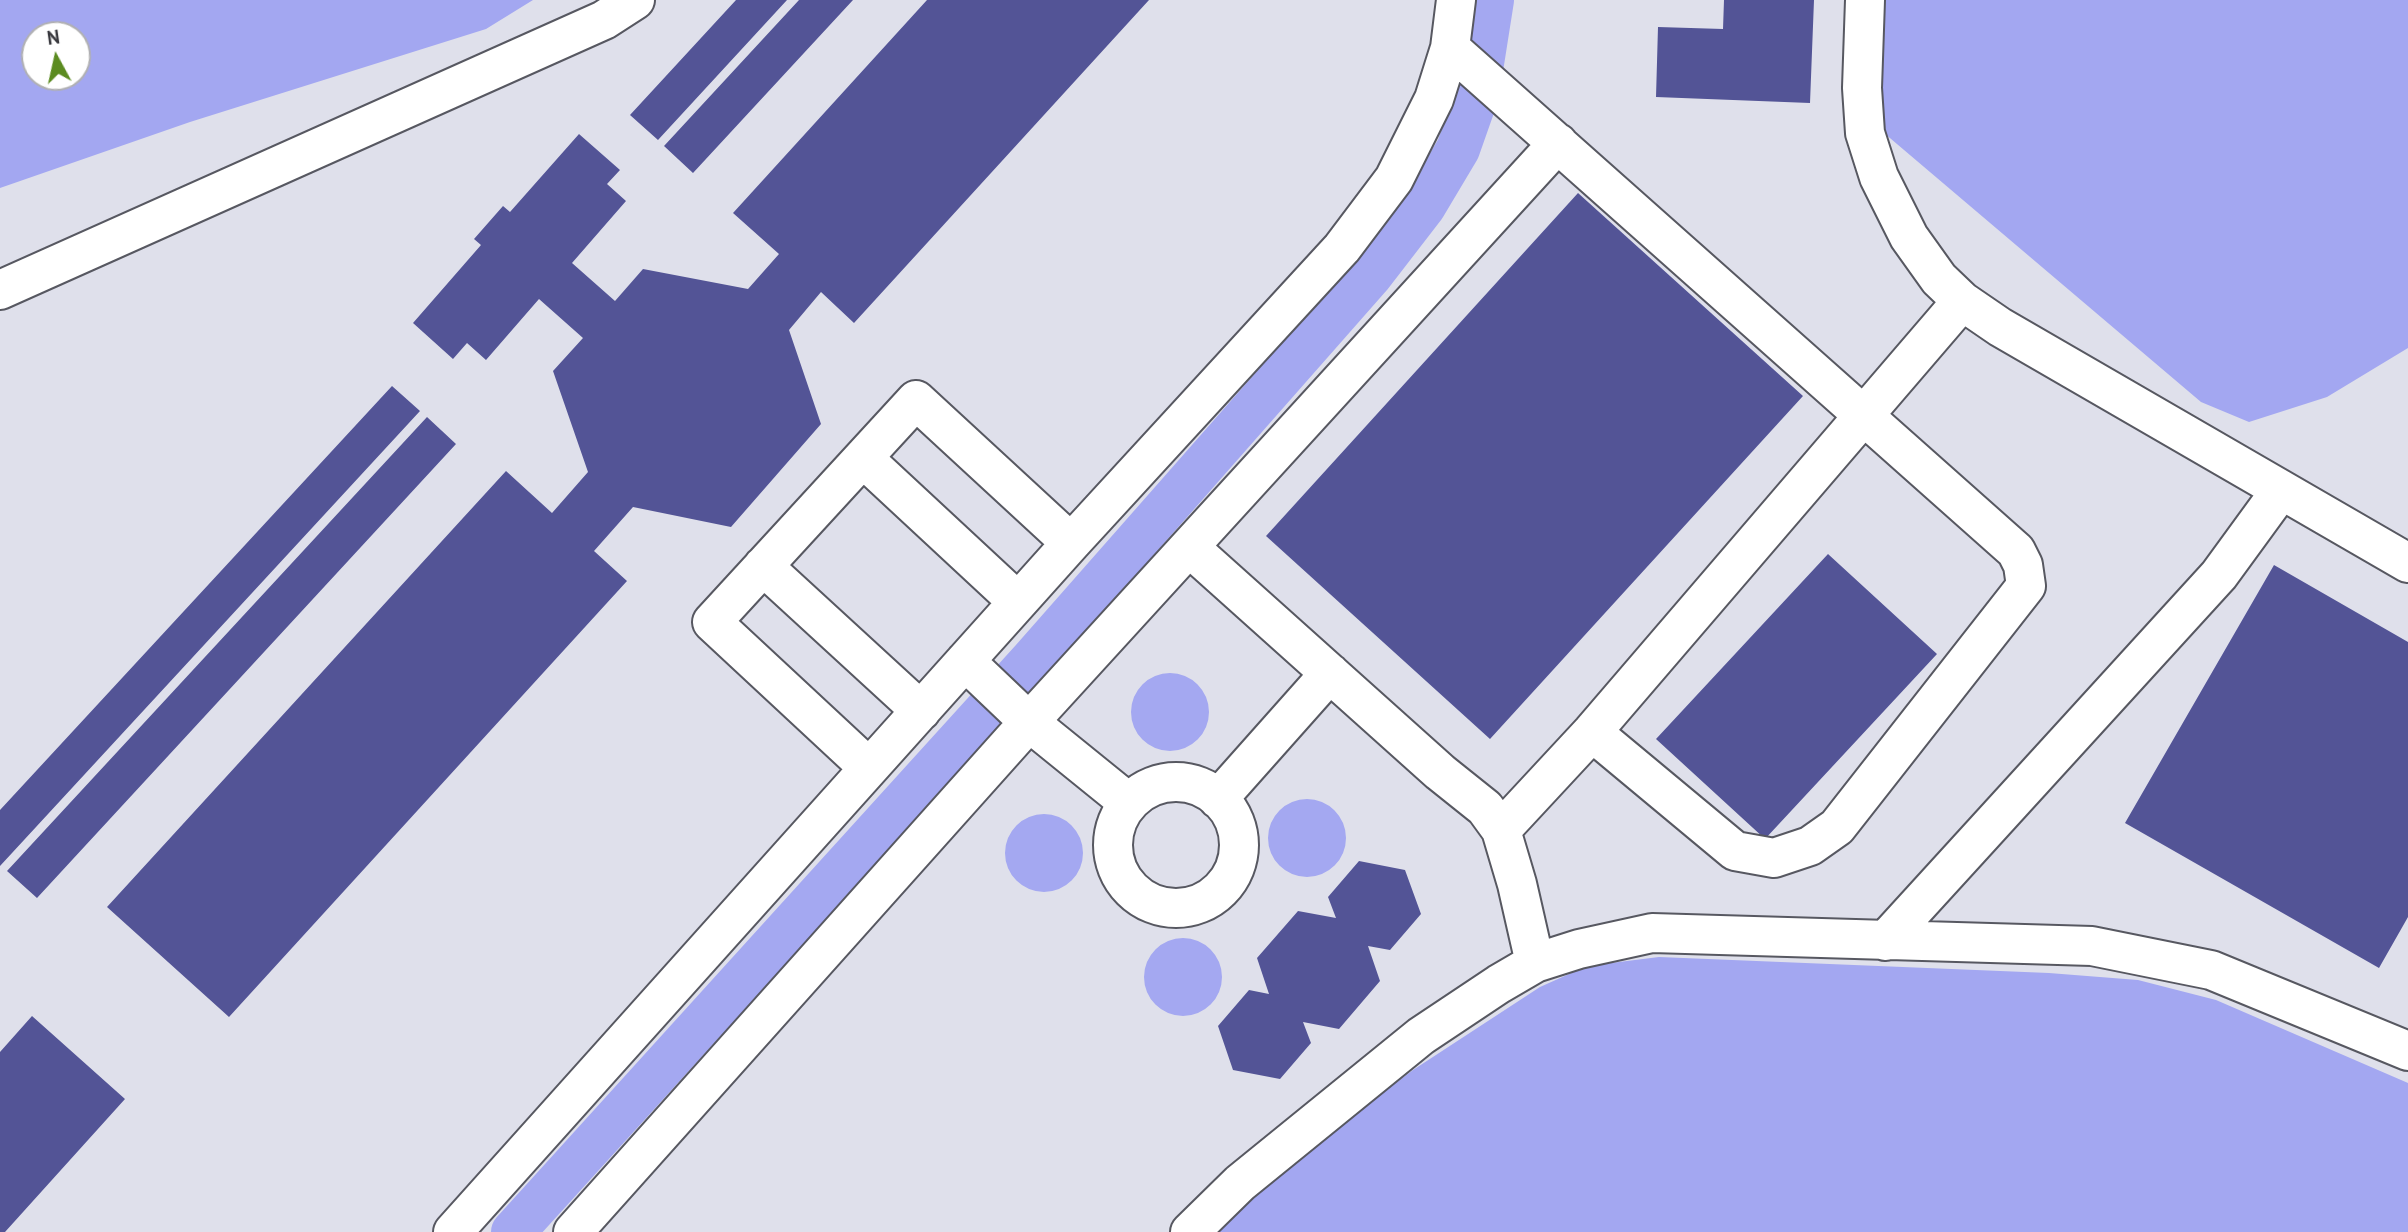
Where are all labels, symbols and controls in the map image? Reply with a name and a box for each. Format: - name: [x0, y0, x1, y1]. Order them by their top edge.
- north arrow: [21, 21, 91, 91]
- text: N: [45, 24, 61, 50]

